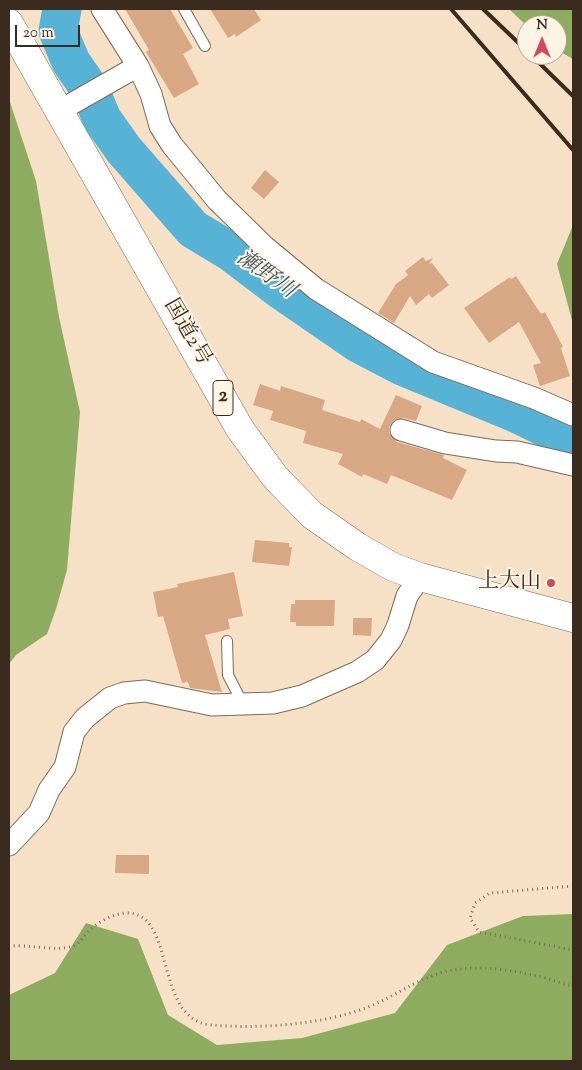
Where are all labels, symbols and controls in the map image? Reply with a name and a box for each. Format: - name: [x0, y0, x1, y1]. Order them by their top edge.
- scale bar: [18, 15, 82, 47]
- north arrow: [517, 15, 567, 65]
- text: N: [536, 16, 548, 36]
- text: 20 m: [23, 23, 54, 44]
- water label: 瀬野川: [230, 246, 300, 306]
- street label: 国道2号: [157, 295, 215, 371]
- road number: 2: [213, 380, 233, 416]
- place label: 上大山: [478, 570, 541, 596]
- marker: 上大山: [545, 577, 557, 589]

